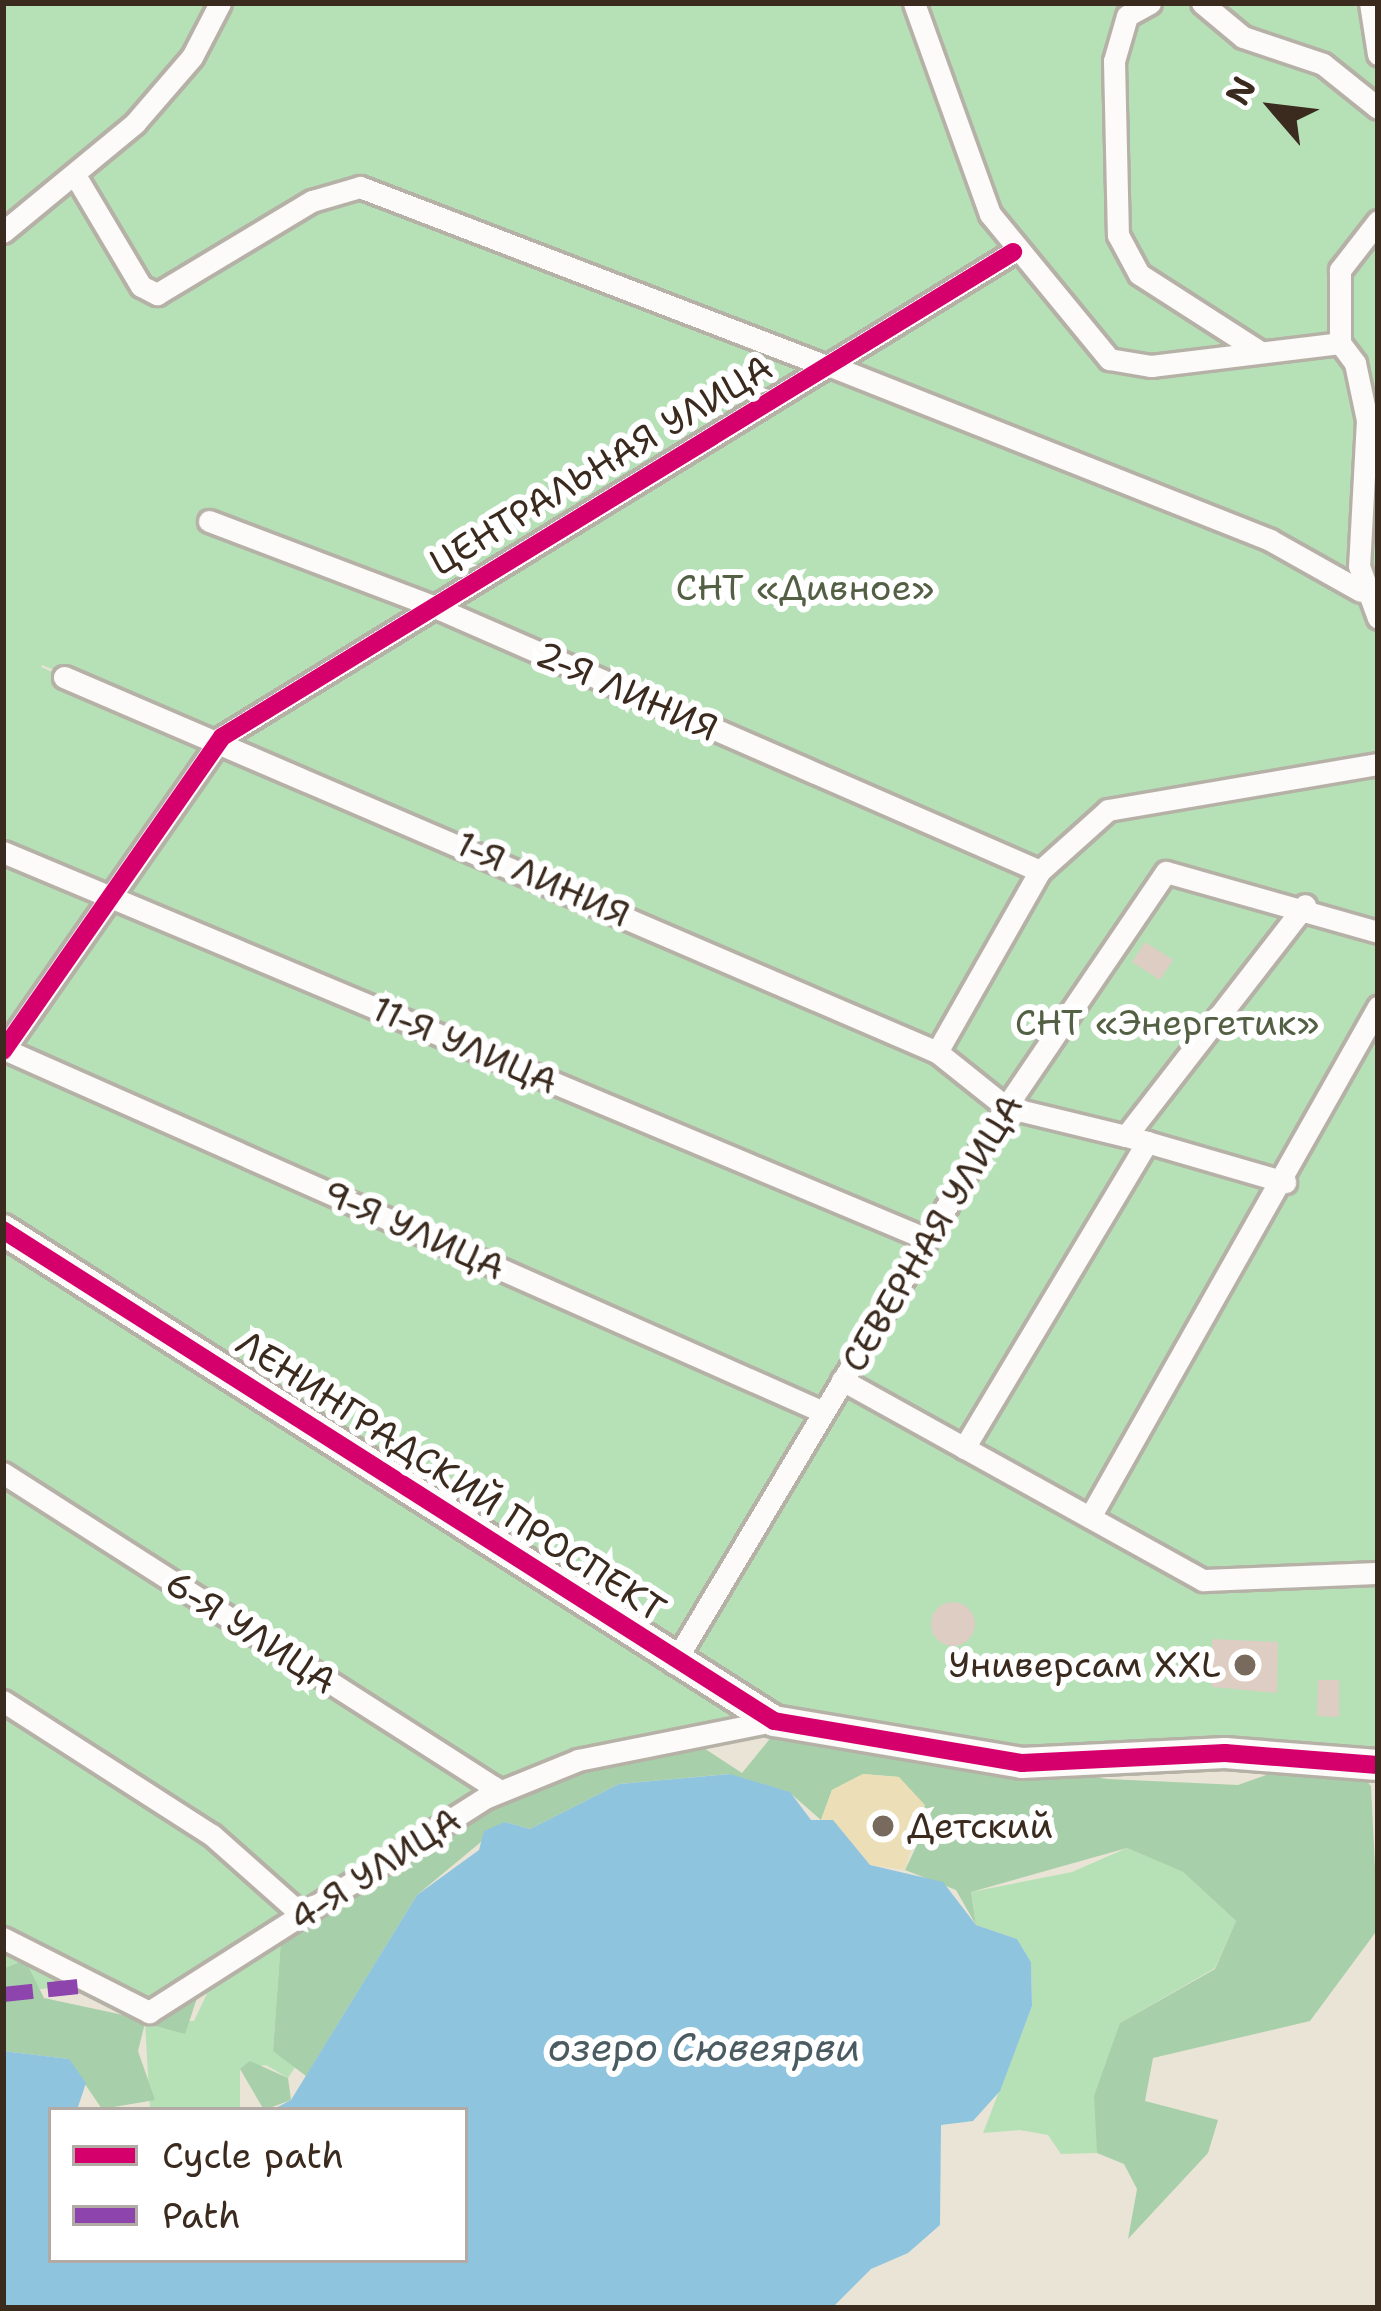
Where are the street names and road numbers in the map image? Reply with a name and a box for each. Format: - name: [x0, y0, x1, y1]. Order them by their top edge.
- street label: ЦЕНТРАЛЬНАЯ УЛИЦА: [422, 345, 780, 585]
- street label: 2-Я ЛИНИЯ: [530, 632, 724, 750]
- street label: 1-Я ЛИНИЯ: [450, 822, 636, 936]
- street label: 11-Я УЛИЦА: [366, 987, 564, 1103]
- street label: СЕВЕРНАЯ УЛИЦА: [832, 1086, 1032, 1380]
- street label: 9-Я УЛИЦА: [317, 1171, 511, 1289]
- street label: ЛЕНИНГРАДСКИЙ ПРОСПЕКТ: [228, 1321, 674, 1631]
- street label: 6-Я УЛИЦА: [158, 1561, 344, 1703]
- street label: 4-Я УЛИЦА: [281, 1798, 469, 1940]

